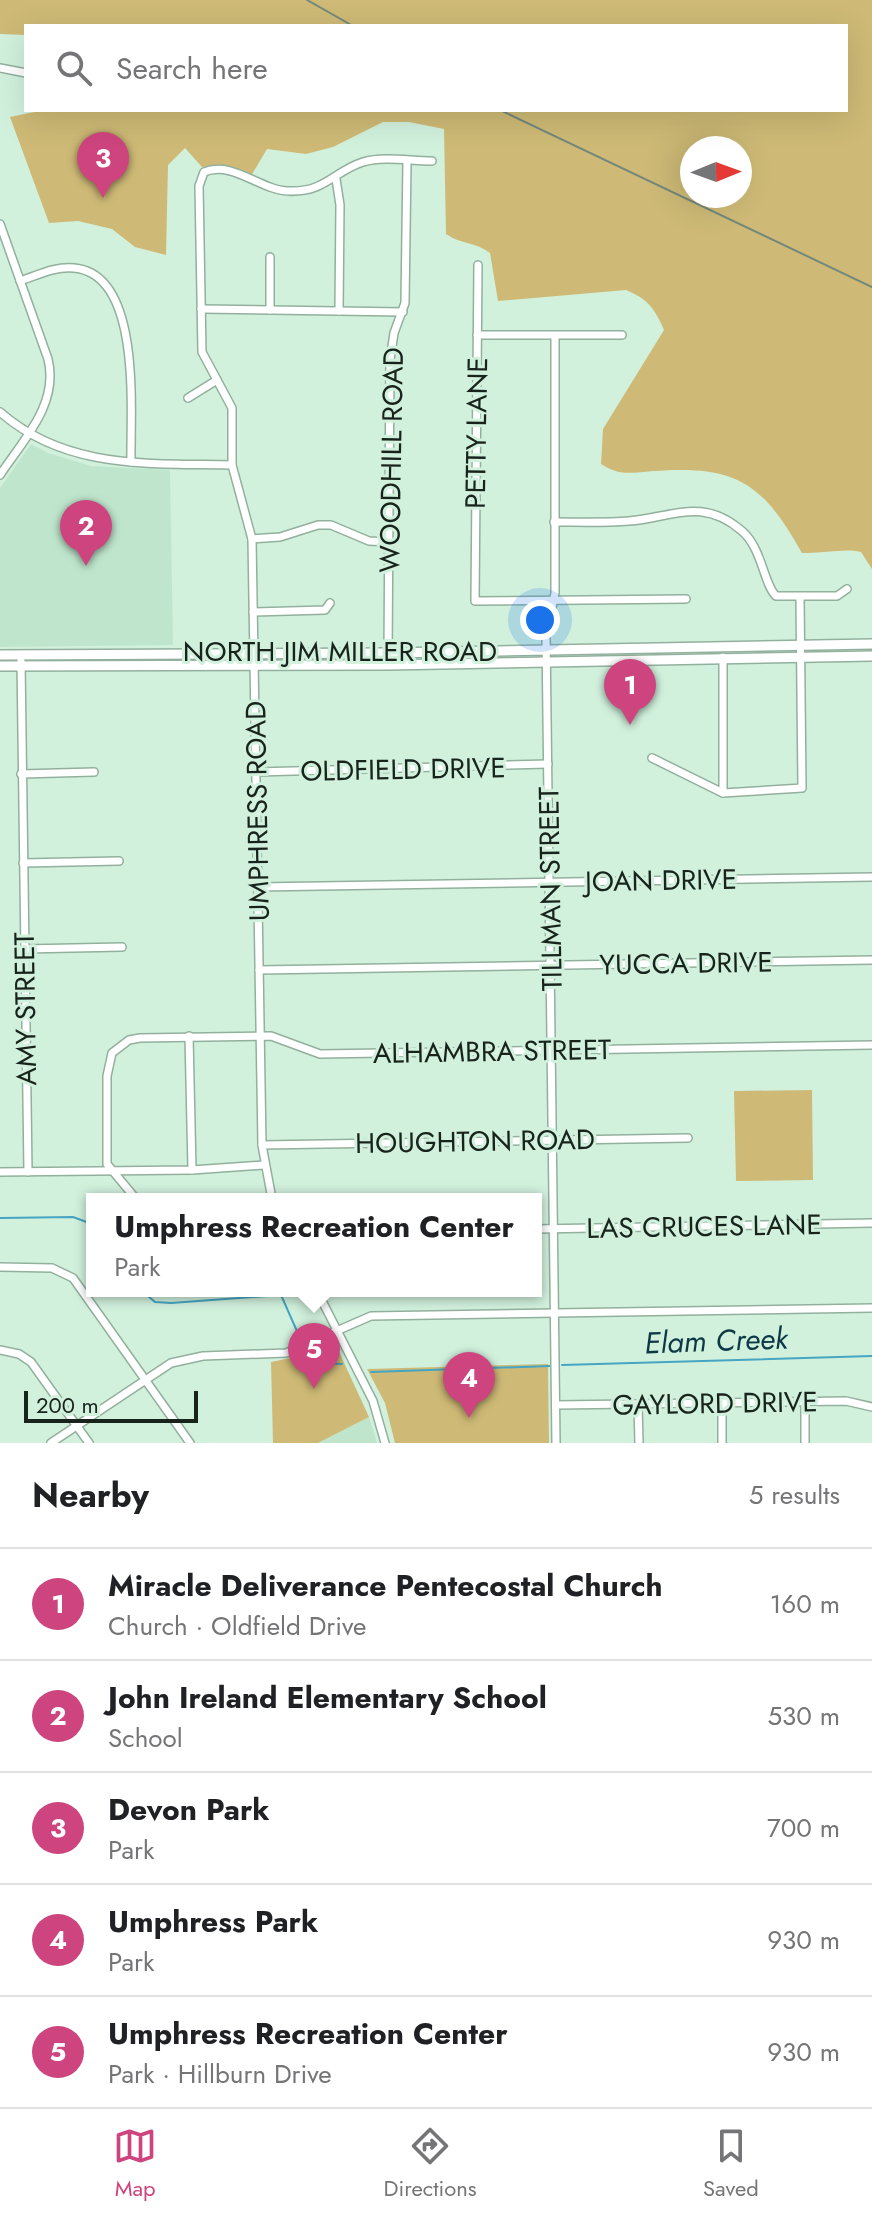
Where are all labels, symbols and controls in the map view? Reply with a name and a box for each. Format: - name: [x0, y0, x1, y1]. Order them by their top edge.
- search box: [24, 24, 848, 112]
- icon: search: [52, 46, 96, 90]
- text: Search here: [116, 47, 268, 90]
- pin: 3: [77, 132, 129, 198]
- north arrow: [680, 136, 752, 208]
- street label: WOODHILL ROAD: [369, 347, 414, 573]
- street label: PETTY LANE: [455, 357, 498, 509]
- pin: 2: [60, 500, 112, 566]
- your location: [520, 600, 560, 640]
- street label: NORTH JIM MILLER ROAD: [183, 631, 497, 672]
- pin: 1: [604, 659, 656, 725]
- street label: UMPHRESS ROAD: [235, 701, 280, 921]
- street label: OLDFIELD DRIVE: [300, 747, 506, 792]
- street label: TILLMAN STREET: [528, 787, 573, 991]
- street label: JOAN DRIVE: [581, 859, 737, 902]
- street label: AMY STREET: [4, 932, 47, 1086]
- street label: YUCCA DRIVE: [599, 941, 773, 986]
- street label: ALHAMBRA STREET: [373, 1029, 612, 1074]
- street label: HOUGHTON ROAD: [355, 1119, 595, 1164]
- popup: [86, 1193, 542, 1297]
- street label: LAS CRUCES LANE: [586, 1204, 822, 1249]
- text: Umphress Recreation Center: [114, 1205, 514, 1248]
- text: Park: [114, 1248, 161, 1286]
- water label: Elam Creek: [644, 1316, 790, 1364]
- pin: 5: [288, 1323, 340, 1389]
- pin: 4: [443, 1352, 495, 1418]
- street label: GAYLORD DRIVE: [612, 1381, 818, 1426]
- scale bar: [24, 1387, 198, 1423]
- text: 200 m: [36, 1389, 99, 1421]
- text: Nearby: [32, 1471, 149, 1520]
- text: 5 results: [749, 1476, 840, 1514]
- text: Miracle Deliverance Pentecostal Church: [108, 1564, 663, 1607]
- text: 1: [51, 1585, 65, 1623]
- text: 160 m: [770, 1585, 840, 1623]
- text: Church · Oldfield Drive: [108, 1607, 366, 1645]
- text: John Ireland Elementary School: [108, 1676, 547, 1719]
- text: 2: [49, 1697, 67, 1735]
- text: 530 m: [767, 1697, 840, 1735]
- text: School: [108, 1719, 183, 1757]
- text: Devon Park: [108, 1788, 270, 1831]
- text: 3: [50, 1809, 66, 1847]
- text: 700 m: [767, 1809, 840, 1847]
- text: Park: [108, 1831, 154, 1869]
- text: Umphress Park: [108, 1900, 318, 1943]
- text: 4: [49, 1921, 67, 1959]
- text: 930 m: [767, 1921, 840, 1959]
- text: Park: [108, 1943, 154, 1981]
- text: Umphress Recreation Center: [108, 2012, 508, 2055]
- text: 5: [50, 2033, 66, 2071]
- text: 930 m: [767, 2033, 840, 2071]
- text: Park · Hillburn Drive: [108, 2055, 332, 2093]
- tab: Map: [113, 2124, 157, 2204]
- tab: Directions: [384, 2124, 477, 2204]
- tab: Saved: [703, 2124, 759, 2204]

